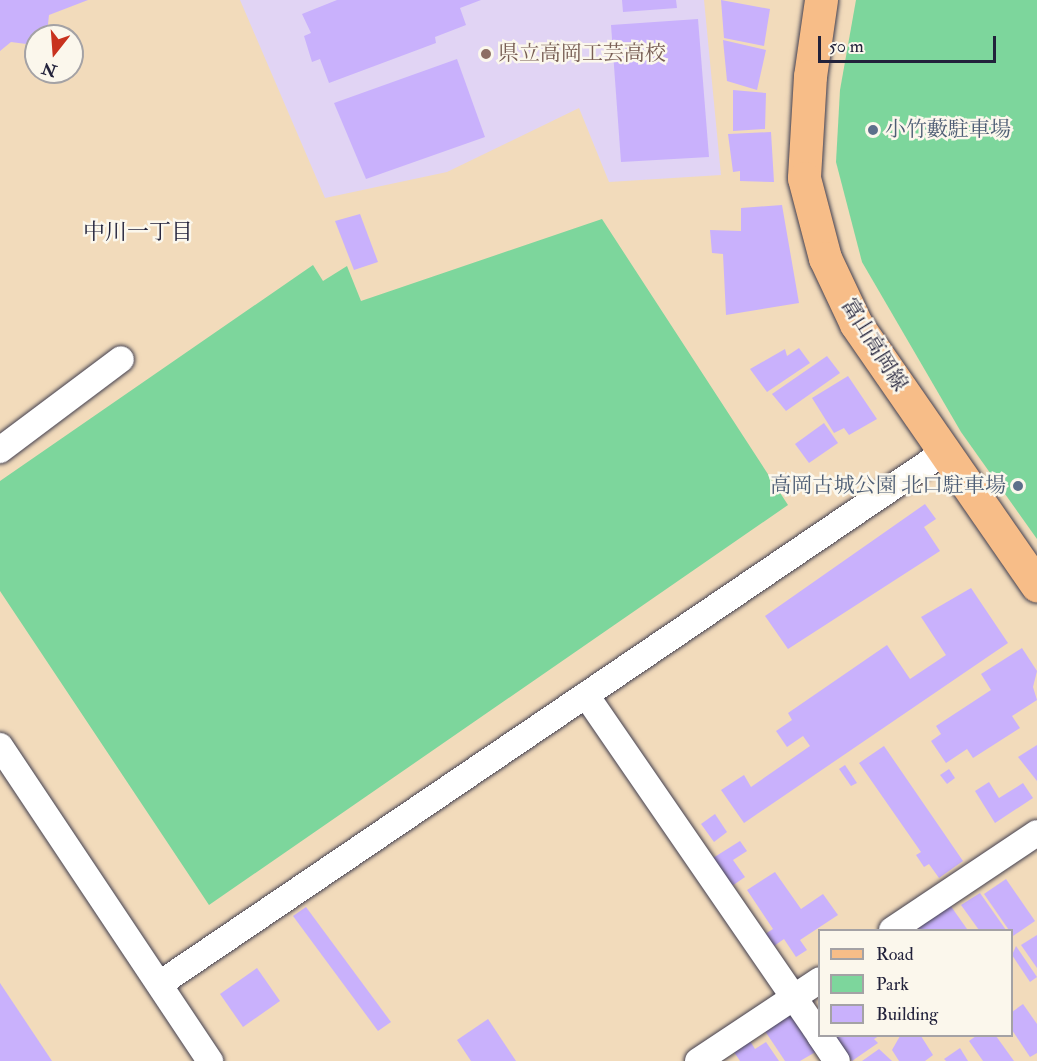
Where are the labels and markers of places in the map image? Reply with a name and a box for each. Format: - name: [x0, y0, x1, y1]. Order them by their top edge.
- place label: 県立高岡工芸高校: [498, 41, 666, 67]
- marker: 県立高岡工芸高校: [479, 47, 493, 61]
- place label: 小竹藪駐車場: [885, 117, 1011, 143]
- marker: 小竹藪駐車場: [866, 123, 880, 137]
- place label: 高岡古城公園 北口駐車場: [771, 473, 1006, 499]
- marker: 高岡古城公園 北口駐車場: [1011, 479, 1025, 493]

